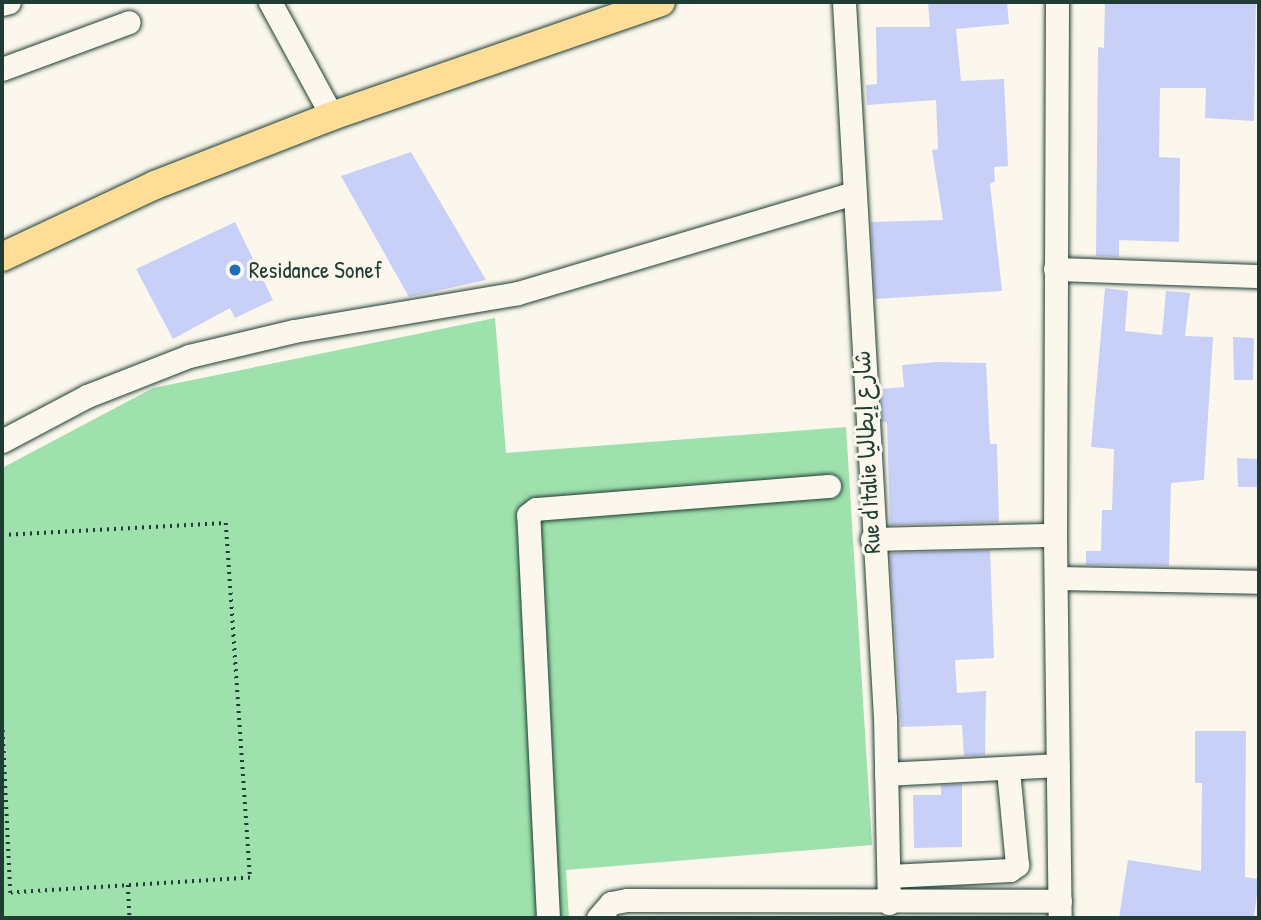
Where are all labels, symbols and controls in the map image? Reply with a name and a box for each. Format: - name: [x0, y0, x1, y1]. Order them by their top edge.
- place label: Residance Sonef: [249, 256, 382, 284]
- marker: Residance Sonef: [227, 262, 243, 278]
- street label: Rue d'Italie شارع إيطاليا: [848, 350, 886, 554]

